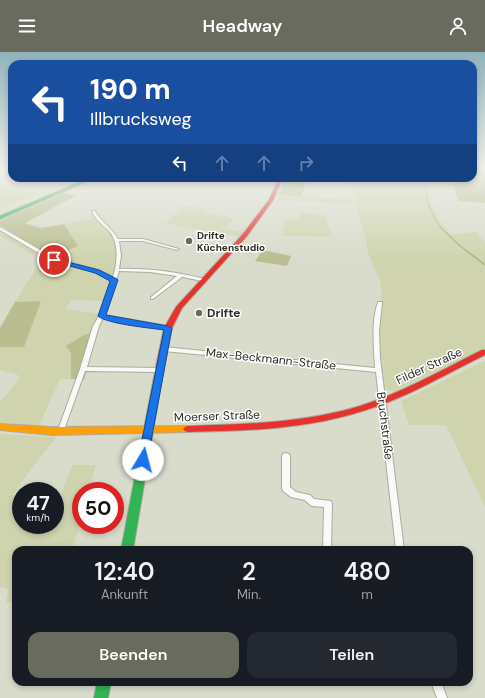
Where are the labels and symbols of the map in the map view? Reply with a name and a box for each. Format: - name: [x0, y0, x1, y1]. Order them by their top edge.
- place label: Drifte Küchenstudio: [197, 229, 265, 254]
- marker: Drifte Küchenstudio: [184, 236, 194, 246]
- pin: [37, 243, 71, 277]
- place label: Drifte: [207, 305, 240, 321]
- marker: Drifte: [194, 308, 204, 318]
- street label: Max-Beckmann-Straße: [205, 344, 337, 374]
- street label: Filder Straße: [393, 344, 465, 388]
- street label: Bruchstraße: [373, 391, 397, 461]
- street label: Moerser Straße: [174, 406, 261, 425]
- position arrow: [122, 439, 164, 481]
- speed limit sign: 50: [72, 482, 124, 534]

